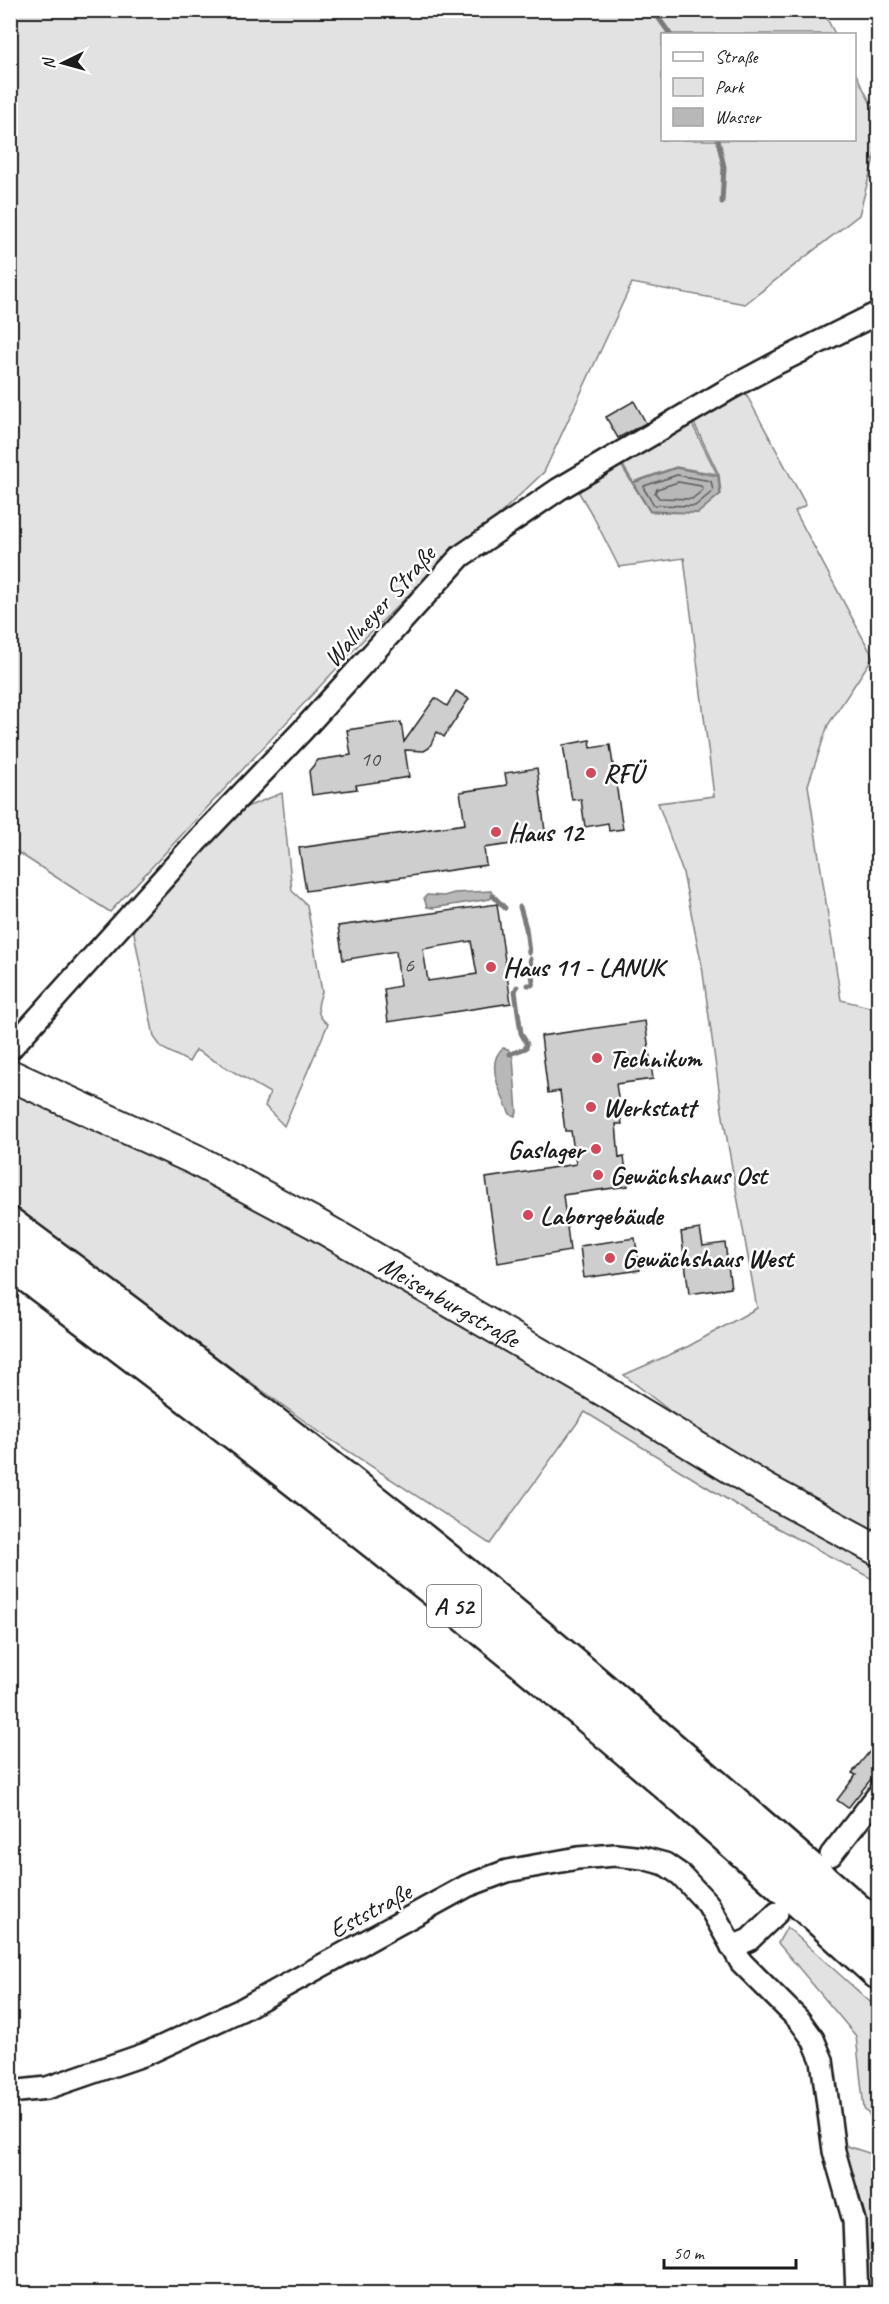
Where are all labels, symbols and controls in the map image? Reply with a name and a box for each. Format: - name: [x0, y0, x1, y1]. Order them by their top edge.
- north arrow: [33, 33, 93, 93]
- legend: [661, 33, 856, 141]
- text: Straße: [715, 46, 759, 68]
- text: N: [38, 55, 59, 70]
- text: Park: [715, 76, 745, 98]
- text: Wasser: [715, 106, 762, 128]
- street label: Wallneyer Straße: [316, 537, 444, 674]
- house number: 10: [360, 745, 382, 773]
- place label: RFÜ: [603, 757, 647, 790]
- marker: RFÜ: [584, 766, 598, 780]
- place label: Haus 12: [508, 816, 585, 849]
- marker: Haus 12: [489, 825, 503, 839]
- house number: 6: [404, 951, 415, 979]
- place label: Haus 11 - LANUK: [503, 951, 669, 984]
- marker: Haus 11 - LANUK: [484, 960, 498, 974]
- place label: Technikum: [609, 1042, 703, 1075]
- marker: Technikum: [590, 1051, 604, 1065]
- place label: Werkstatt: [603, 1091, 700, 1124]
- marker: Werkstatt: [584, 1100, 598, 1114]
- place label: Gaslager: [508, 1133, 587, 1166]
- marker: Gaslager: [589, 1142, 603, 1156]
- place label: Gewächshaus Ost: [610, 1159, 769, 1192]
- marker: Gewächshaus Ost: [591, 1168, 605, 1182]
- place label: Laborgebäude: [540, 1199, 665, 1232]
- marker: Laborgebäude: [521, 1208, 535, 1222]
- place label: Gewächshaus West: [622, 1242, 795, 1275]
- street label: Meisenburgstraße: [373, 1248, 528, 1357]
- marker: Gewächshaus West: [603, 1251, 617, 1265]
- road number: A 52: [427, 1585, 481, 1627]
- street label: Eststraße: [324, 1874, 419, 1946]
- scale bar: [664, 2232, 796, 2270]
- text: 50 m: [673, 2242, 706, 2264]

